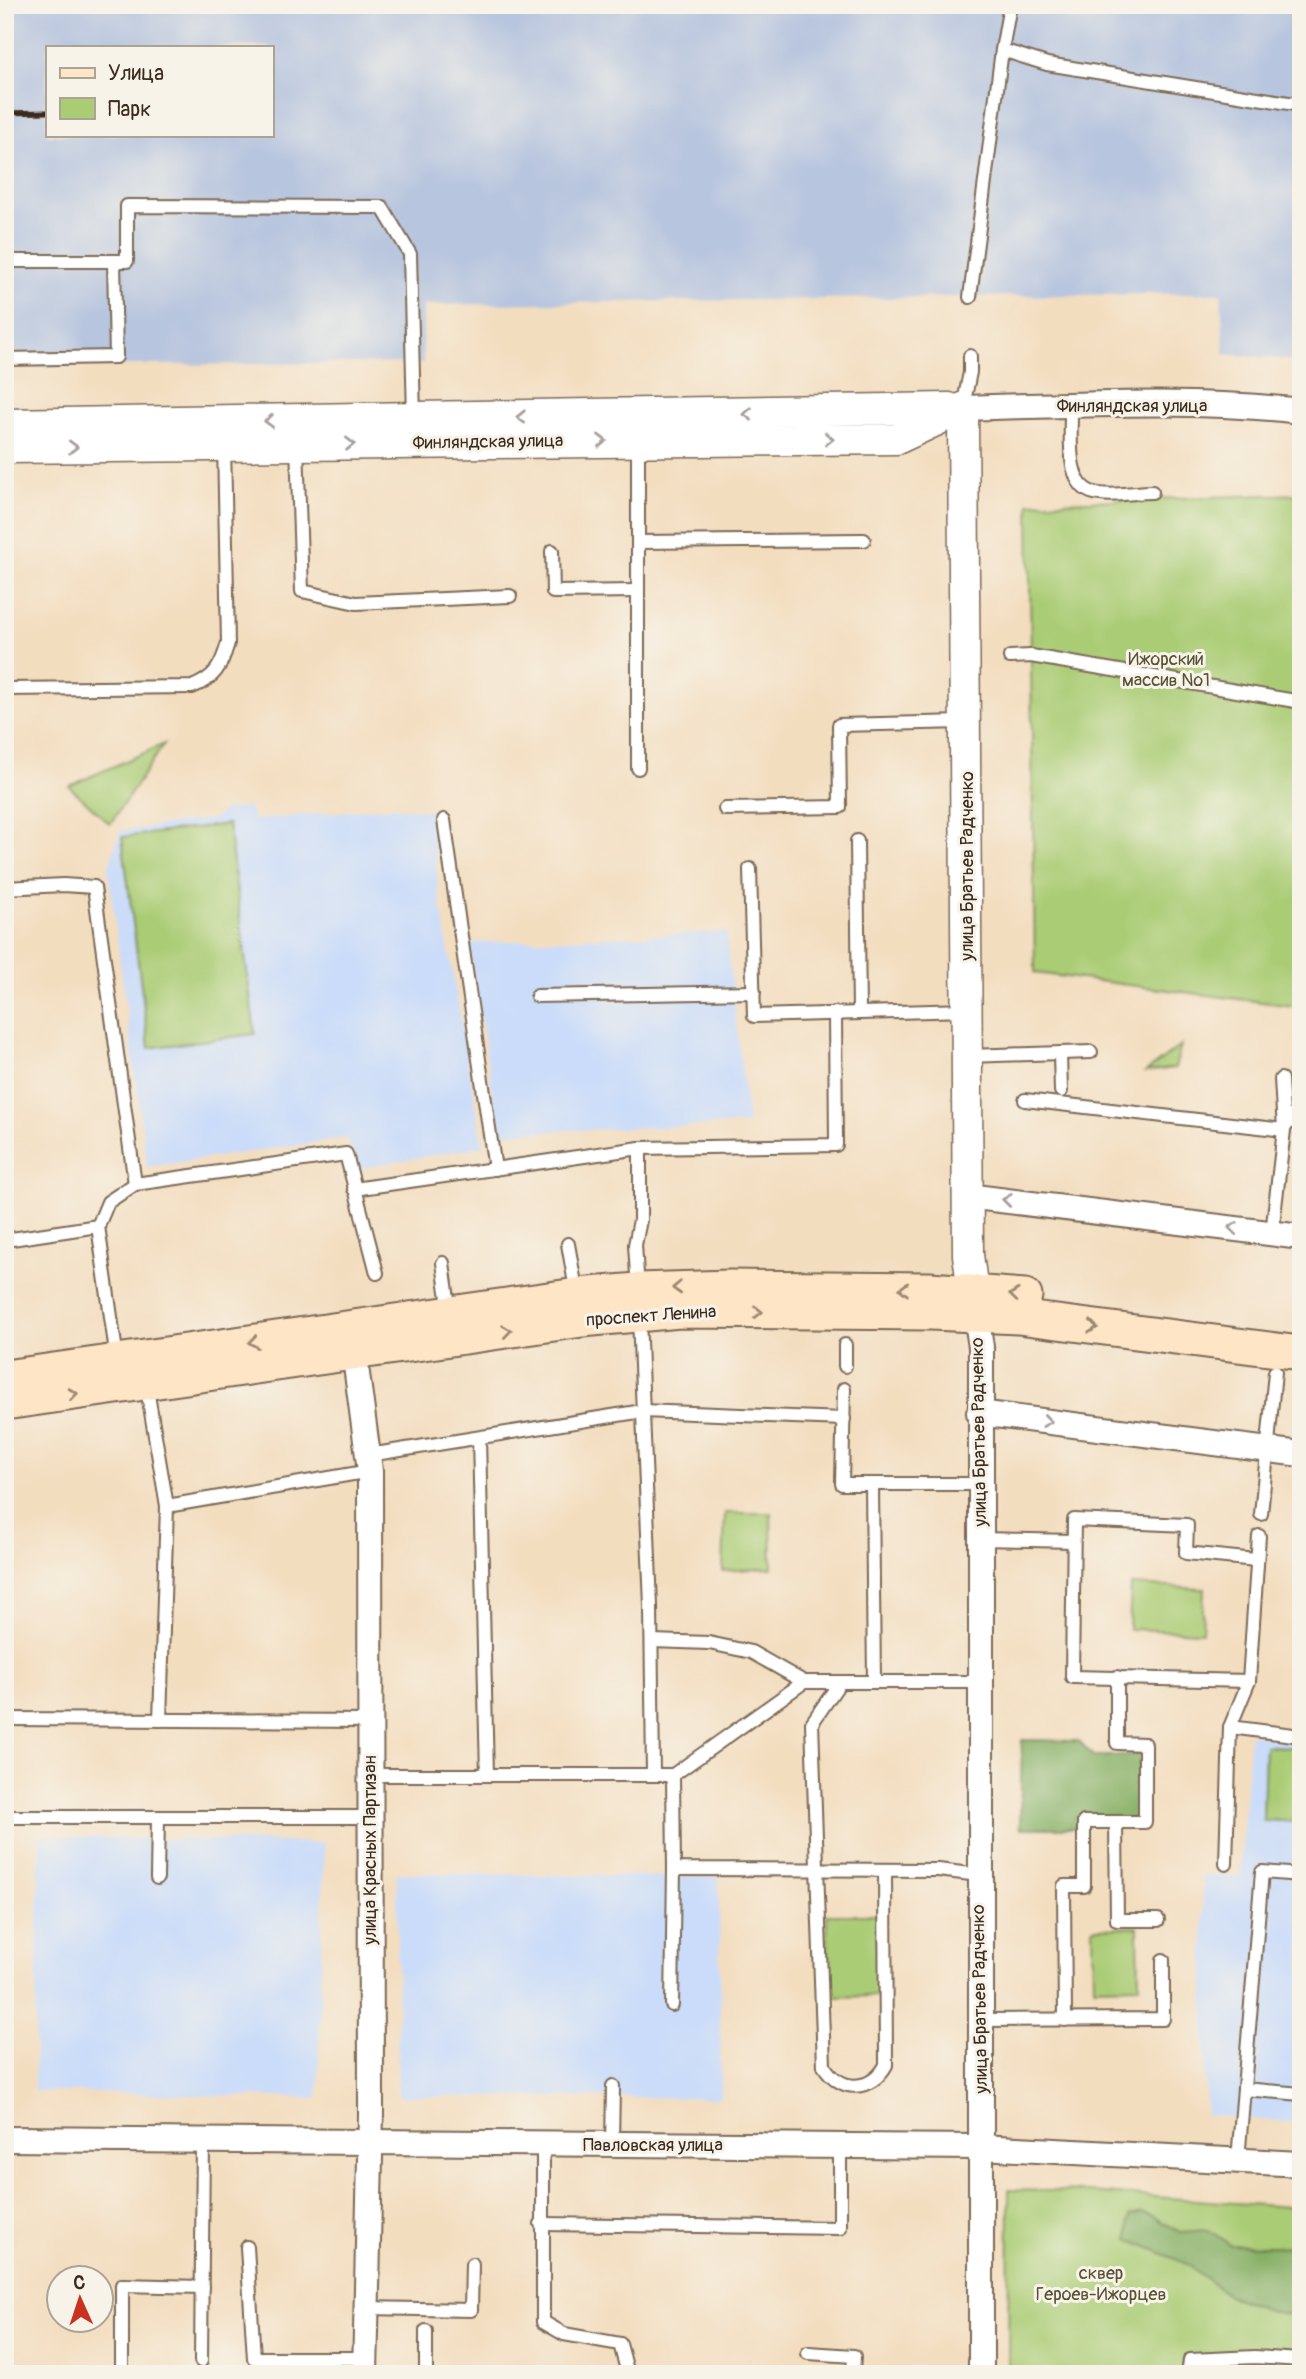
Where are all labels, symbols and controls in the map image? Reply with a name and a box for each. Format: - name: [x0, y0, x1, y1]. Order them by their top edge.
- legend: [46, 46, 273, 136]
- text: Улица: [108, 60, 164, 87]
- text: Парк: [108, 96, 151, 123]
- street label: Финляндская улица: [1057, 395, 1207, 418]
- one-way arrow: [742, 406, 753, 421]
- one-way arrow: [515, 410, 526, 425]
- one-way arrow: [263, 413, 274, 428]
- street label: Финляндская улица: [412, 429, 564, 455]
- one-way arrow: [825, 431, 835, 447]
- one-way arrow: [597, 433, 608, 448]
- one-way arrow: [345, 436, 356, 451]
- one-way arrow: [69, 439, 79, 455]
- park label: Ижорский массив №1: [1122, 648, 1210, 692]
- street label: улица Братьев Радченко: [956, 771, 979, 962]
- one-way arrow: [1001, 1193, 1013, 1208]
- one-way arrow: [1227, 1221, 1239, 1236]
- one-way arrow: [671, 1280, 682, 1296]
- one-way arrow: [899, 1281, 909, 1297]
- one-way arrow: [1009, 1287, 1020, 1302]
- street label: проспект Ленина: [585, 1300, 717, 1332]
- one-way arrow: [753, 1304, 763, 1320]
- one-way arrow: [1087, 1319, 1098, 1334]
- one-way arrow: [501, 1324, 513, 1339]
- one-way arrow: [247, 1334, 258, 1349]
- street label: улица Братьев Радченко: [966, 1337, 992, 1528]
- one-way arrow: [67, 1386, 79, 1401]
- one-way arrow: [1041, 1414, 1053, 1429]
- street label: улица Красных Партизан: [359, 1755, 382, 1946]
- street label: улица Братьев Радченко: [967, 1904, 993, 2095]
- street label: Павловская улица: [583, 2134, 723, 2157]
- park label: сквер Героев-Ижорцев: [1036, 2262, 1166, 2306]
- north arrow: [46, 2264, 116, 2334]
- text: С: [73, 2271, 86, 2295]

